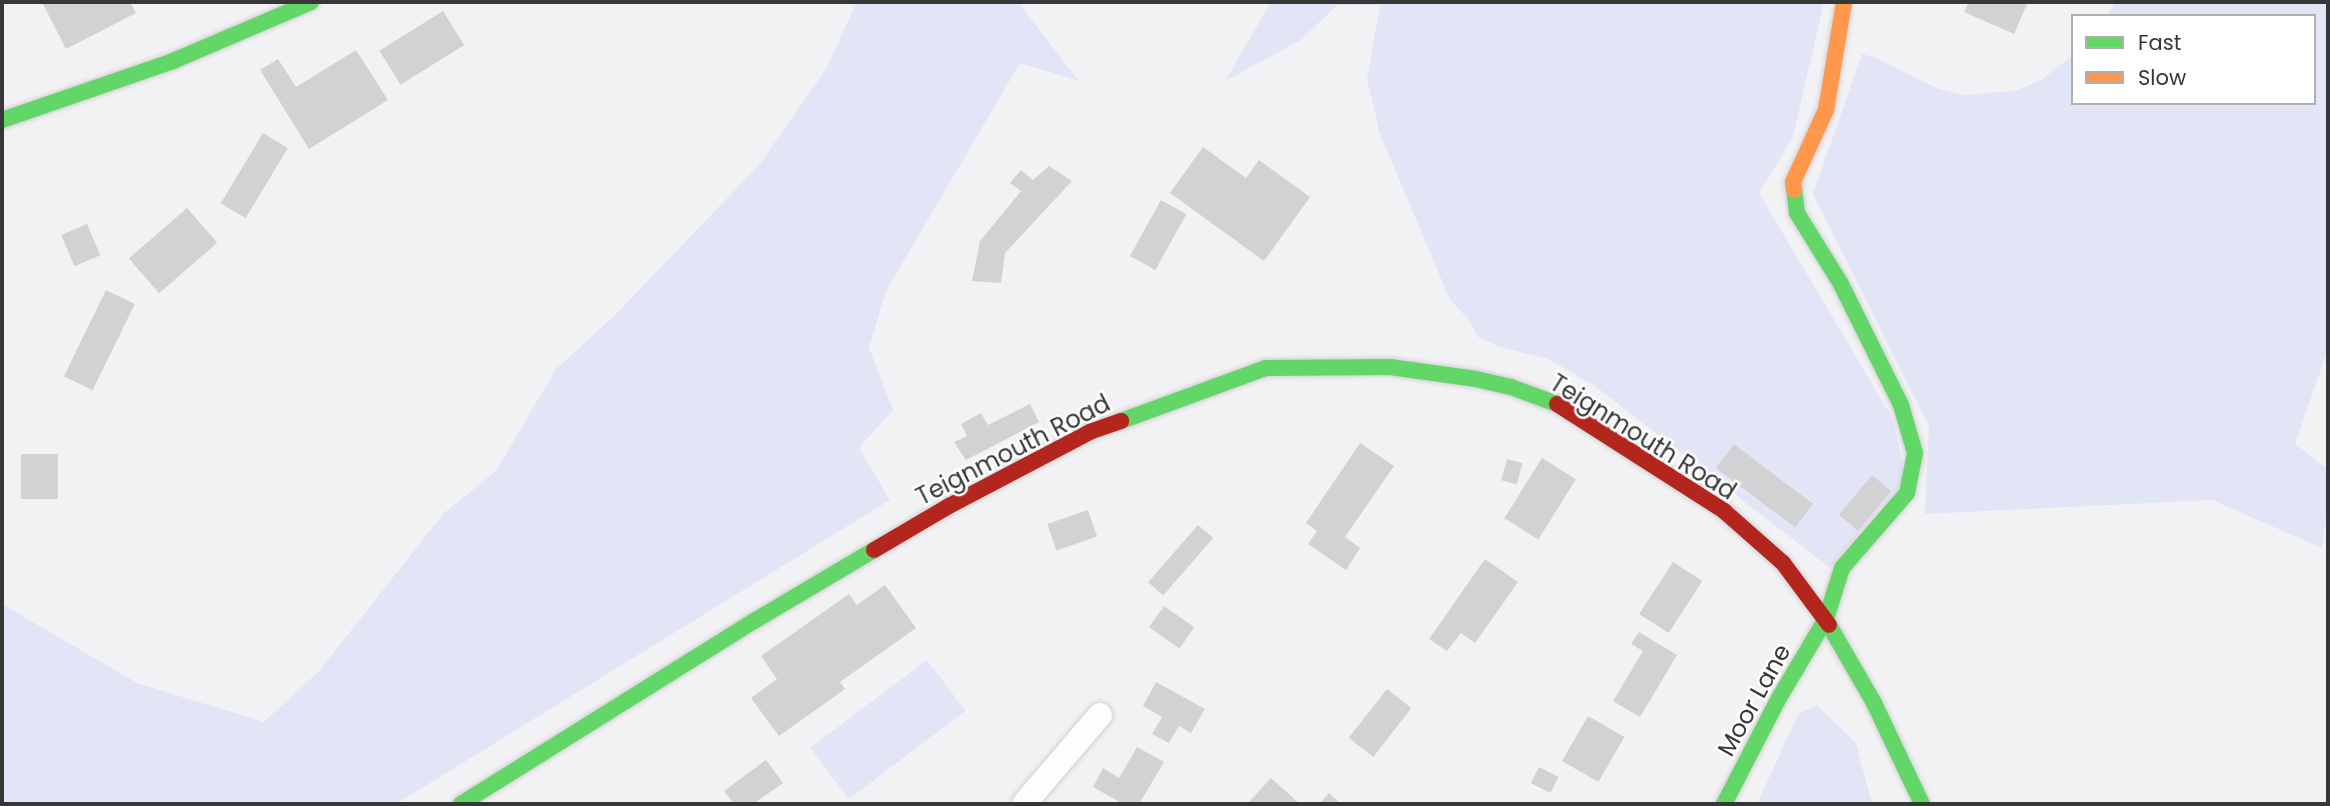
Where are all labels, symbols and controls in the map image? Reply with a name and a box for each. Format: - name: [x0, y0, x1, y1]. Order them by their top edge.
- legend: [2071, 14, 2316, 105]
- text: Fast: [2138, 28, 2181, 57]
- text: Slow: [2138, 63, 2186, 92]
- street label: Teignmouth Road: [1545, 368, 1741, 506]
- street label: Teignmouth Road: [911, 389, 1115, 511]
- street label: Moor Lane: [1711, 639, 1797, 761]

